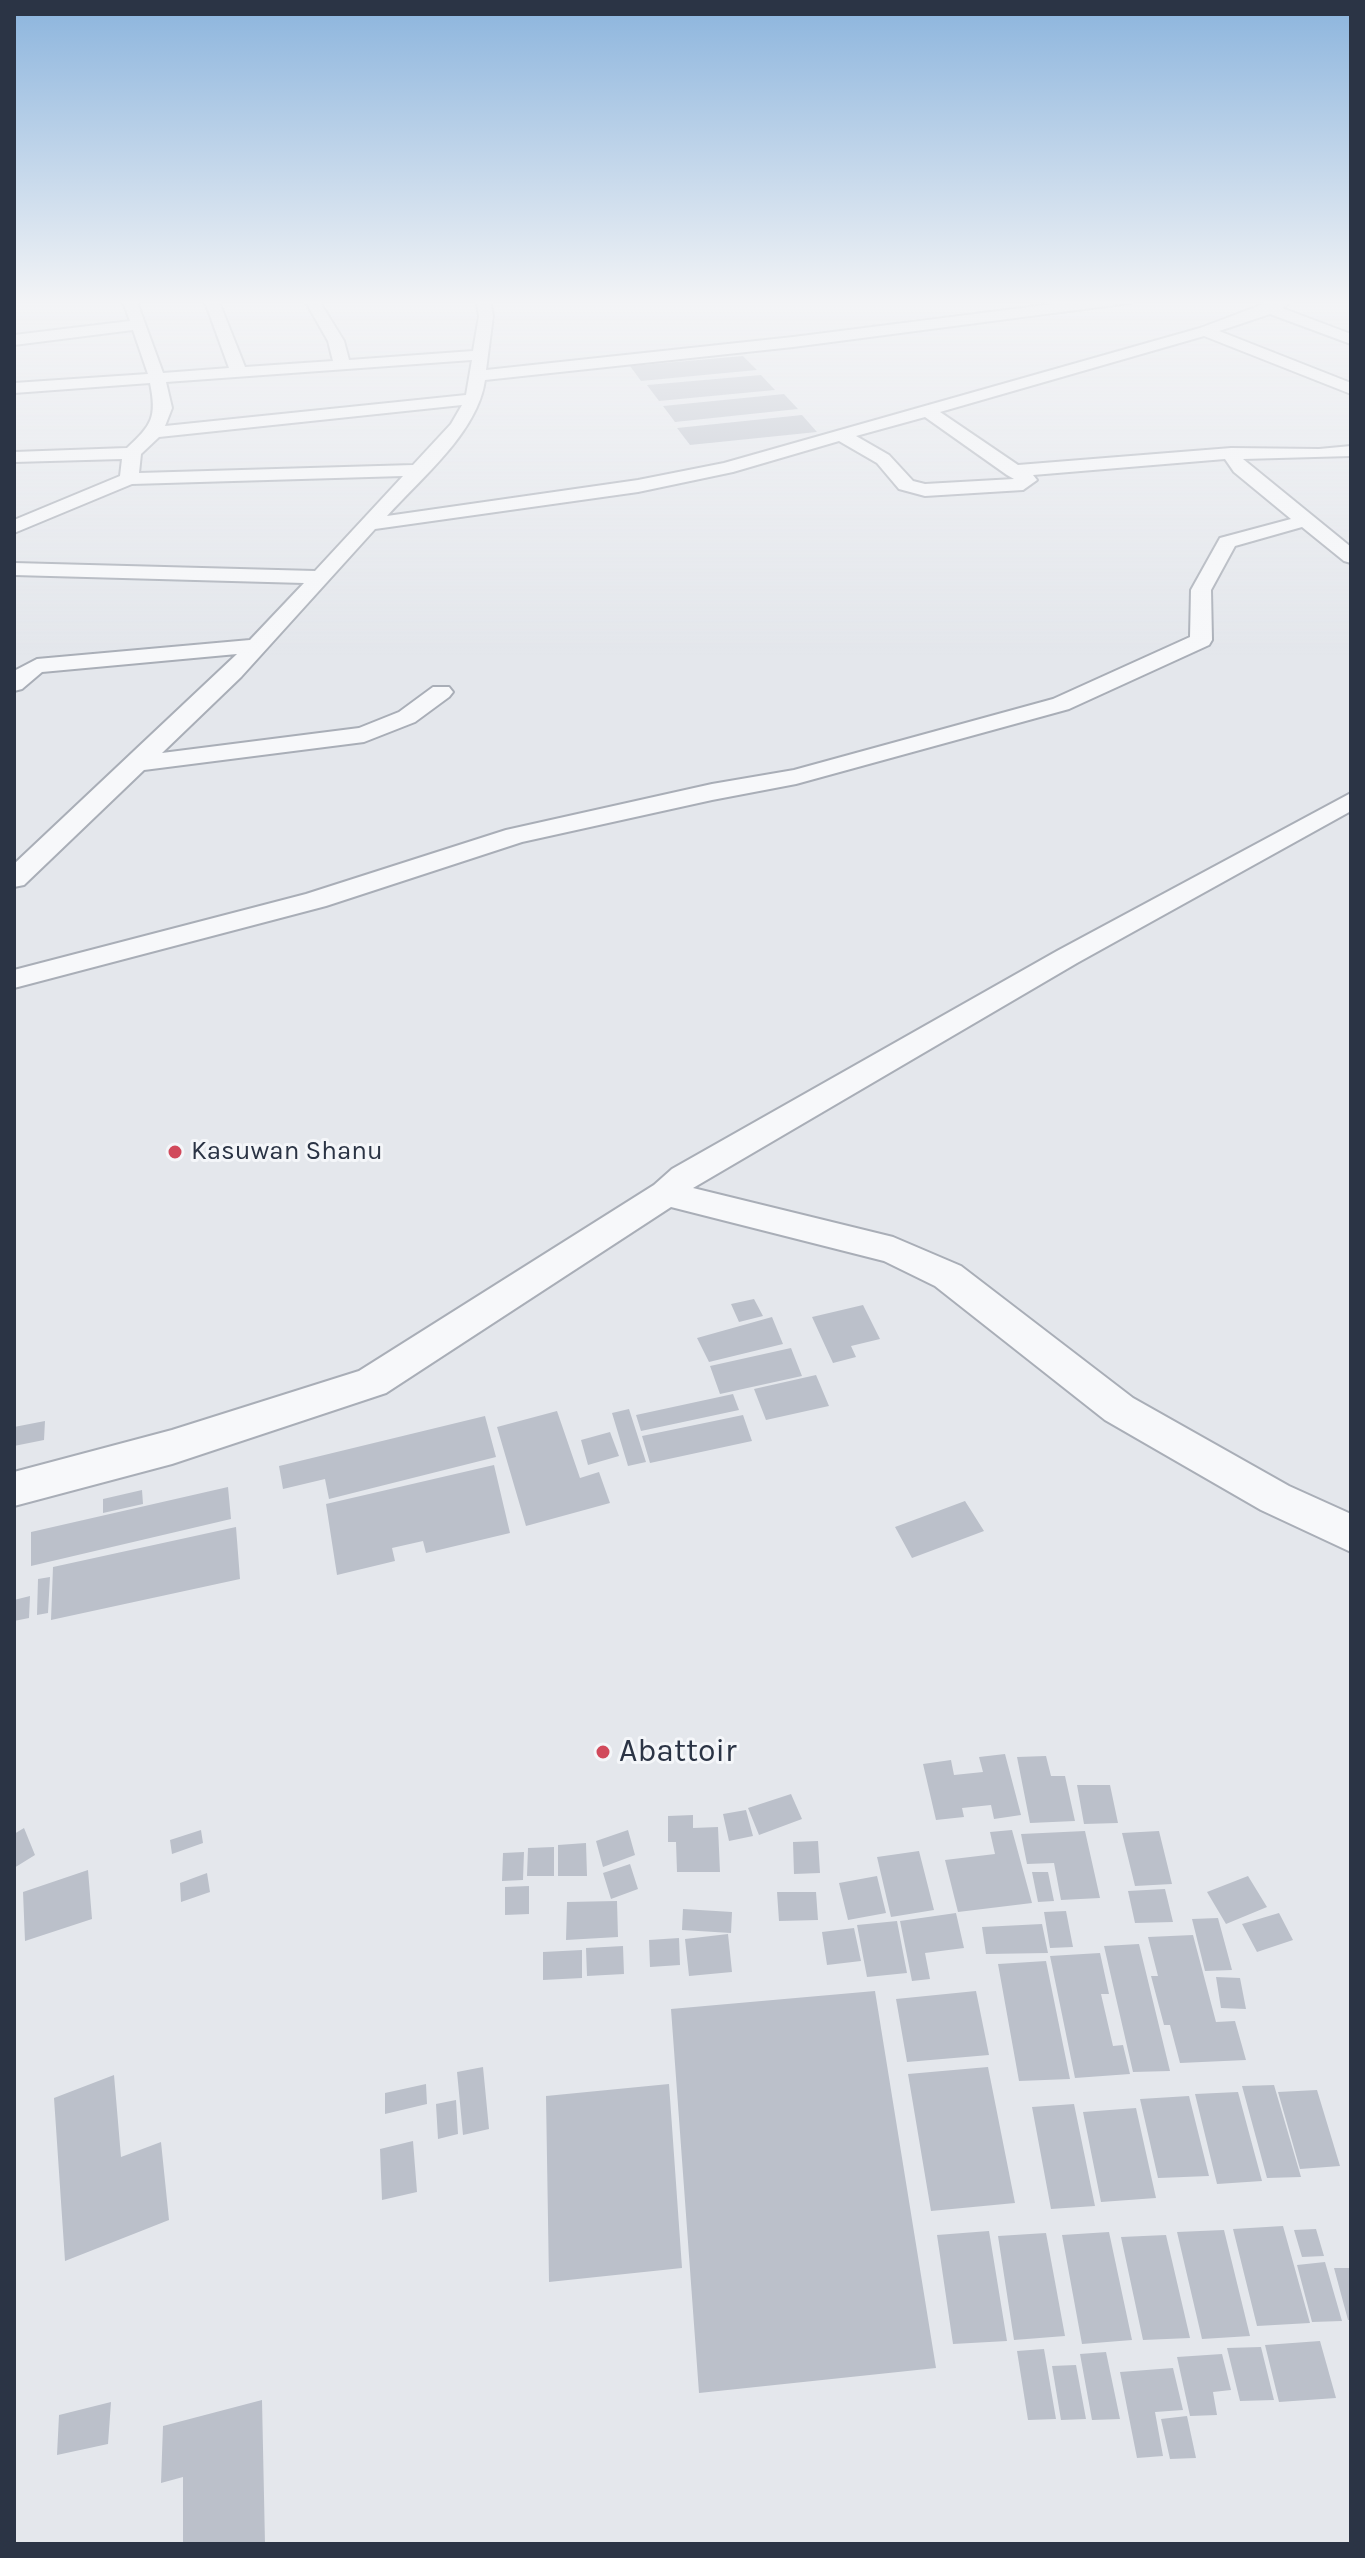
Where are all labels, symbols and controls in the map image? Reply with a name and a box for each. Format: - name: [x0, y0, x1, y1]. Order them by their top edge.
- place label: Kasuwan Shanu: [191, 1136, 383, 1168]
- marker: Kasuwan Shanu: [166, 1143, 184, 1161]
- place label: Abattoir: [619, 1733, 737, 1771]
- marker: Abattoir: [594, 1743, 612, 1761]

